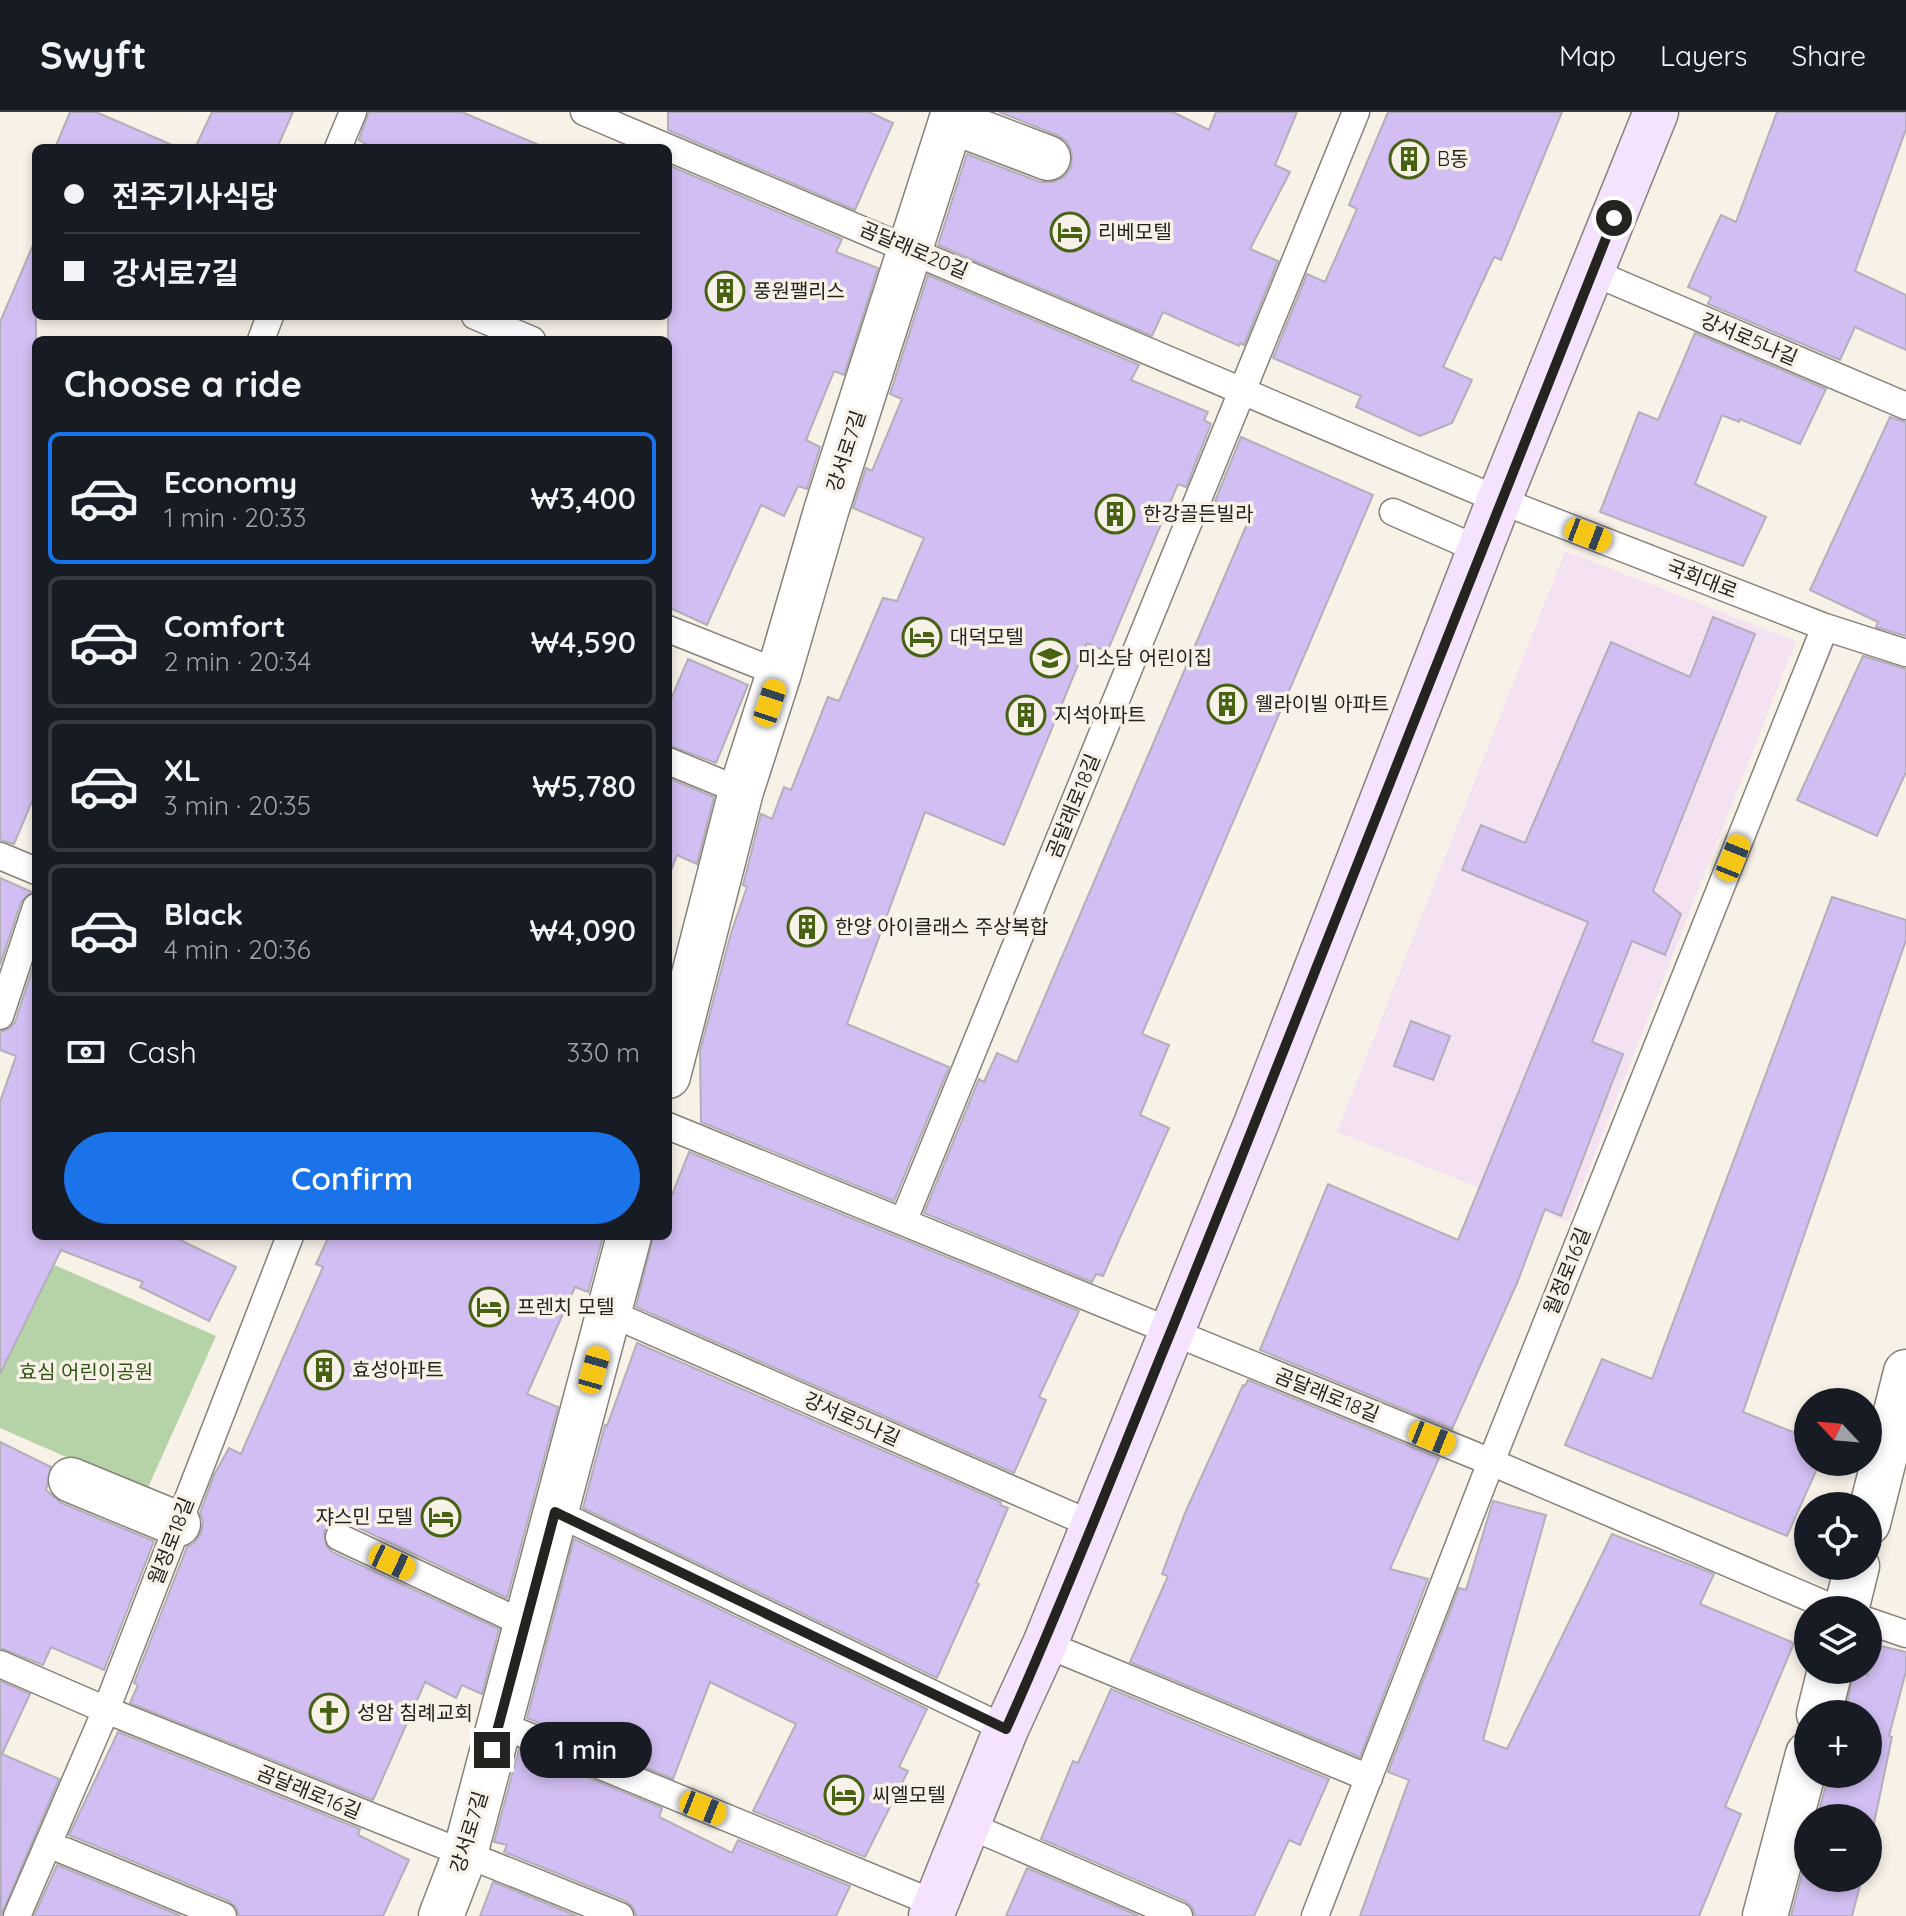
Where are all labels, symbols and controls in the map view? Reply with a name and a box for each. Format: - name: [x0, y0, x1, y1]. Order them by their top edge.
- text: Swyft: [40, 31, 146, 79]
- text: Map: [1559, 38, 1616, 73]
- text: Layers: [1660, 38, 1747, 73]
- text: Share: [1791, 38, 1866, 73]
- building icon: B동: [1388, 138, 1430, 180]
- place label: B동: [1437, 146, 1468, 171]
- text: 전주기사식당: [112, 177, 278, 215]
- route start: [1596, 200, 1632, 236]
- hotel icon: 리베모텔: [1049, 211, 1091, 253]
- street label: 곰달래로20길: [856, 216, 972, 284]
- place label: 리베모텔: [1098, 219, 1172, 244]
- text: 강서로7길: [112, 254, 239, 292]
- building icon: 풍원팰리스: [704, 270, 746, 312]
- place label: 풍원팰리스: [753, 278, 845, 303]
- street label: 강서로5나길: [1697, 307, 1801, 370]
- text: Choose a ride: [64, 361, 302, 406]
- street label: 강서로7길: [821, 407, 870, 495]
- icon: car: [68, 462, 140, 534]
- text: Economy: [164, 463, 297, 501]
- text: ₩3,400: [531, 479, 636, 517]
- building icon: 한강골든빌라: [1094, 493, 1136, 535]
- text: 1 min · 20:33: [164, 501, 306, 534]
- place label: 한강골든빌라: [1143, 501, 1253, 526]
- car: [1561, 515, 1615, 555]
- street label: 국회대로: [1663, 554, 1741, 603]
- icon: car: [68, 606, 140, 678]
- text: Comfort: [164, 607, 285, 645]
- hotel icon: 대덕모텔: [901, 616, 943, 658]
- text: ₩4,590: [531, 623, 636, 661]
- place label: 대덕모텔: [950, 624, 1024, 649]
- school or university icon: 미소담 어린이집: [1029, 637, 1071, 679]
- text: 2 min · 20:34: [164, 645, 311, 678]
- place label: 미소담 어린이집: [1078, 645, 1212, 670]
- car: [751, 676, 789, 730]
- building icon: 웰라이빌 아파트: [1206, 683, 1248, 725]
- place label: 웰라이빌 아파트: [1255, 691, 1389, 716]
- building icon: 지석아파트: [1005, 694, 1047, 736]
- place label: 지석아파트: [1054, 702, 1146, 727]
- icon: car: [68, 750, 140, 822]
- street label: 곰달래로18길: [1040, 750, 1105, 862]
- text: XL: [164, 751, 201, 789]
- text: ₩5,780: [532, 767, 636, 805]
- text: 3 min · 20:35: [164, 789, 311, 822]
- car: [1713, 831, 1753, 885]
- icon: car: [68, 894, 140, 966]
- text: Black: [164, 895, 243, 933]
- building icon: 한양 아이클래스 주상복합: [786, 906, 828, 948]
- text: ₩4,090: [530, 911, 636, 949]
- place label: 한양 아이클래스 주상복합: [835, 914, 1048, 939]
- text: 4 min · 20:36: [164, 933, 311, 966]
- icon: cash: [64, 1030, 108, 1074]
- text: Cash: [128, 1033, 197, 1071]
- text: 330 m: [566, 1036, 640, 1069]
- button: Confirm: [64, 1132, 640, 1224]
- street label: 월정로16길: [1538, 1224, 1595, 1318]
- hotel icon: 프렌치 모텔: [468, 1286, 510, 1328]
- place label: 프렌치 모텔: [517, 1294, 614, 1319]
- car: [576, 1344, 612, 1396]
- building icon: 효성아파트: [303, 1349, 345, 1391]
- place label: 효성아파트: [352, 1357, 444, 1382]
- park label: 효심 어린이공원: [19, 1359, 153, 1384]
- street label: 곰달래로18길: [1271, 1362, 1383, 1427]
- street label: 강서로5나길: [800, 1386, 904, 1451]
- north arrow: [1794, 1388, 1882, 1476]
- map controls: [1794, 1388, 1882, 1892]
- car: [1405, 1418, 1459, 1458]
- button: locate: [1794, 1492, 1882, 1580]
- street label: 월정로18길: [142, 1493, 199, 1588]
- hotel icon: 쟈스민 모텔: [420, 1496, 462, 1538]
- place label: 쟈스민 모텔: [316, 1504, 413, 1529]
- car: [365, 1541, 419, 1583]
- button: layers: [1794, 1596, 1882, 1684]
- church icon: 성암 침례교회: [308, 1692, 350, 1734]
- place label: 성암 침례교회: [357, 1700, 473, 1725]
- button: +: [1794, 1700, 1882, 1788]
- callout: 1 min: [520, 1722, 652, 1778]
- route end: [474, 1732, 510, 1768]
- text: 1 min: [555, 1733, 617, 1766]
- street label: 곰달래로16길: [253, 1759, 365, 1824]
- hotel icon: 씨엘모텔: [823, 1774, 865, 1816]
- place label: 씨엘모텔: [872, 1782, 946, 1807]
- street label: 강서로7길: [444, 1788, 493, 1876]
- car: [676, 1788, 730, 1828]
- button: −: [1794, 1804, 1882, 1892]

